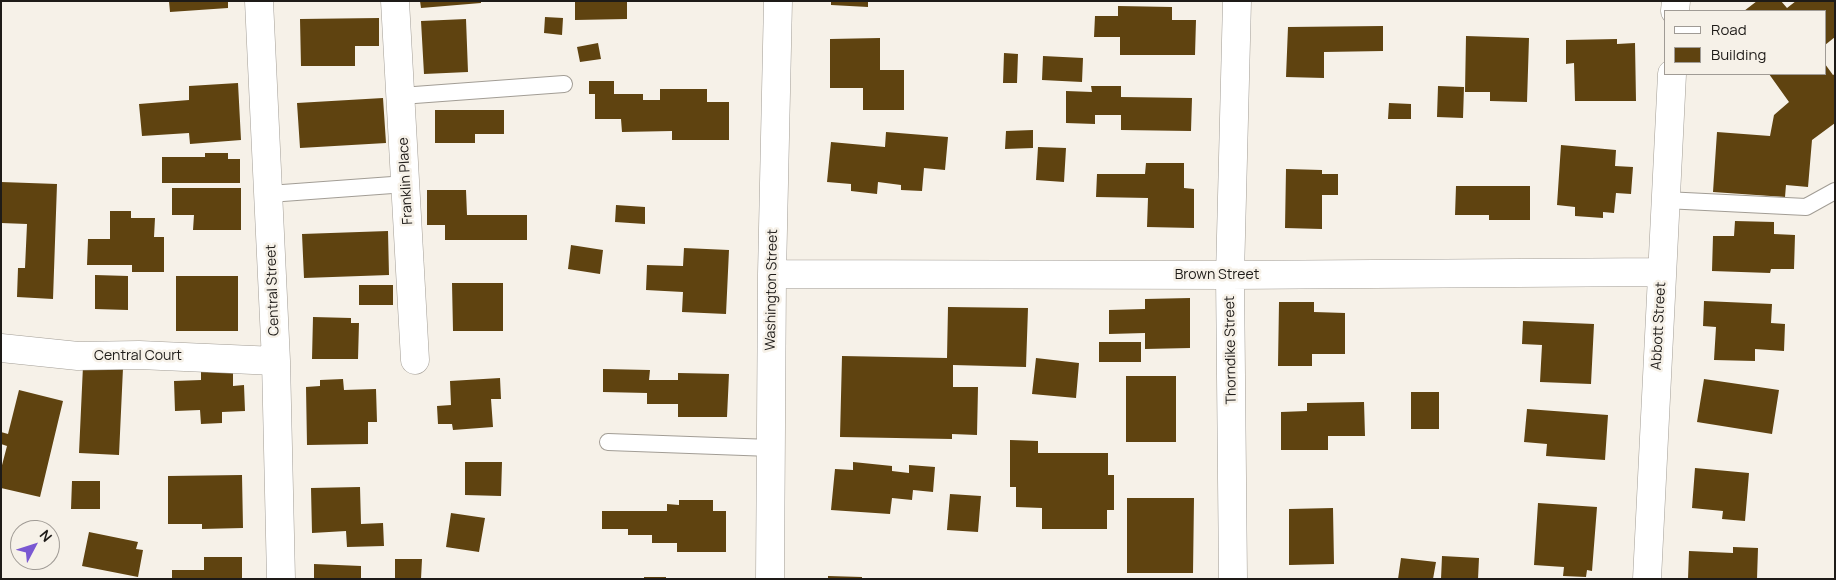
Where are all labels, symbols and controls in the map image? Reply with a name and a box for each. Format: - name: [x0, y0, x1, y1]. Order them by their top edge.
- legend: [1664, 10, 1826, 75]
- text: Road: [1711, 19, 1747, 40]
- text: Building: [1711, 44, 1766, 65]
- street label: Franklin Place: [395, 137, 417, 225]
- street label: Washington Street: [763, 229, 781, 351]
- street label: Central Street: [263, 244, 283, 336]
- street label: Brown Street: [1175, 267, 1259, 283]
- street label: Abbott Street: [1648, 282, 1670, 370]
- street label: Thorndike Street: [1222, 295, 1240, 405]
- street label: Central Court: [94, 348, 182, 364]
- north arrow: [10, 520, 60, 570]
- text: N: [36, 526, 57, 546]

